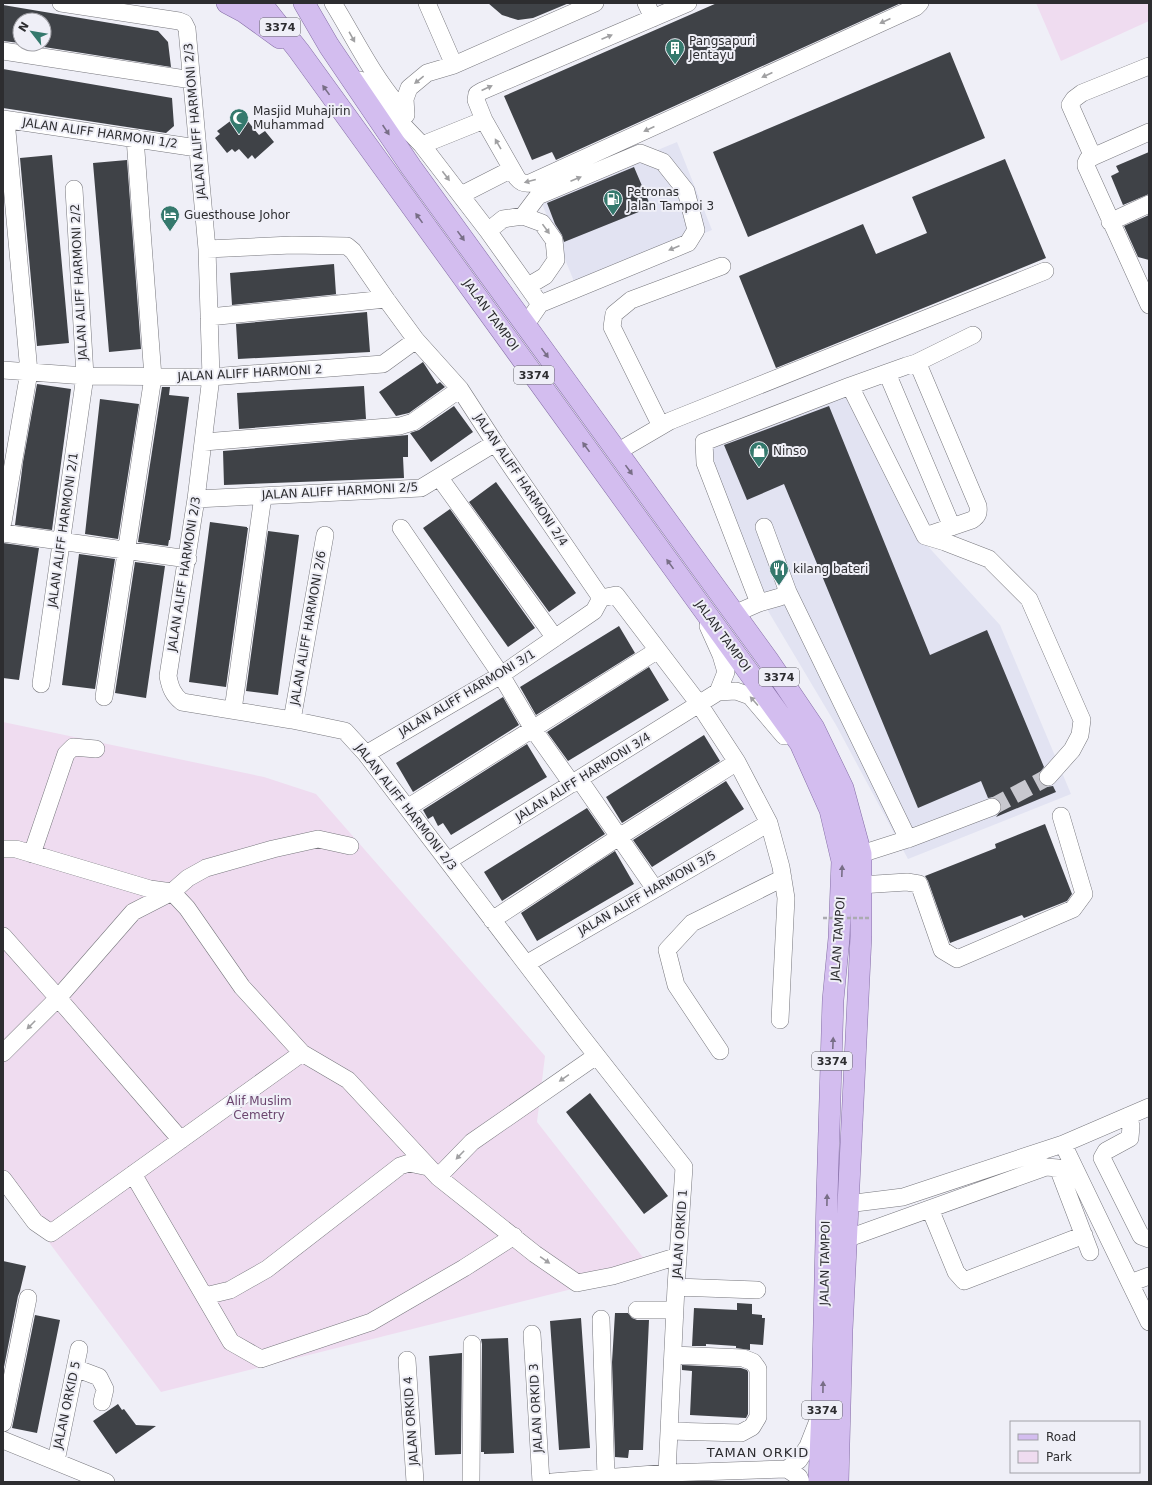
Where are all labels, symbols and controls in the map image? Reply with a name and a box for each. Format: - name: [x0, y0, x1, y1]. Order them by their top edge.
- north arrow: [12, 12, 52, 52]
- road number: 3374: [260, 18, 300, 36]
- one-way arrow: [879, 18, 891, 24]
- text: N: [16, 20, 32, 34]
- one-way arrow: [349, 31, 355, 43]
- one-way arrow: [601, 34, 612, 40]
- place label: Pangsapuri Jentayu: [688, 34, 755, 62]
- building icon: Pangsapuri Jentayu: [664, 37, 686, 65]
- street label: JALAN ALIFF HARMONI 2/3: [181, 42, 209, 201]
- one-way arrow: [761, 72, 773, 78]
- one-way arrow: [413, 76, 424, 85]
- one-way arrow: [322, 84, 331, 95]
- one-way arrow: [482, 85, 493, 91]
- place label: Masjid Muhajirin Muhammad: [253, 104, 351, 132]
- mosque icon: Masjid Muhajirin Muhammad: [228, 107, 250, 135]
- street label: JALAN ALIFF HARMONI 1/2: [21, 115, 178, 151]
- one-way arrow: [382, 125, 390, 135]
- one-way arrow: [643, 125, 655, 132]
- one-way arrow: [495, 138, 502, 150]
- one-way arrow: [442, 171, 450, 182]
- one-way arrow: [571, 176, 583, 182]
- one-way arrow: [524, 179, 537, 185]
- place label: Petronas Jalan Tampoi 3: [626, 185, 714, 213]
- fuel station icon: Petronas Jalan Tampoi 3: [602, 188, 624, 216]
- street label: JALAN ALIFF HARMONI 2/2: [68, 203, 90, 362]
- hotel icon: Guesthouse Johor: [159, 204, 181, 232]
- place label: Guesthouse Johor: [184, 208, 290, 222]
- one-way arrow: [415, 212, 423, 223]
- one-way arrow: [542, 224, 550, 234]
- one-way arrow: [457, 231, 465, 241]
- one-way arrow: [668, 246, 680, 252]
- street label: JALAN TAMPOI: [460, 276, 522, 353]
- one-way arrow: [541, 348, 549, 358]
- street label: JALAN ALIFF HARMONI 2: [176, 362, 323, 384]
- road number: 3374: [514, 366, 554, 384]
- street label: JALAN ALIFF HARMONI 2/4: [471, 410, 571, 549]
- shop icon: Ninso: [748, 440, 770, 468]
- one-way arrow: [582, 442, 590, 453]
- place label: Ninso: [773, 444, 807, 458]
- street label: JALAN ALIFF HARMONI 2/1: [45, 452, 81, 609]
- one-way arrow: [625, 464, 634, 475]
- street label: JALAN ALIFF HARMONI 2/5: [260, 480, 419, 502]
- street label: JALAN ALIFF HARMONI 2/3: [165, 496, 203, 653]
- street label: JALAN ALIFF HARMONI 2/6: [287, 550, 328, 707]
- restaurant icon: kilang bateri: [768, 558, 790, 586]
- one-way arrow: [667, 559, 675, 569]
- place label: kilang bateri: [793, 562, 868, 576]
- street label: JALAN TAMPOI: [692, 597, 754, 674]
- street label: JALAN ALIFF HARMONI 3/1: [395, 647, 538, 740]
- road number: 3374: [759, 668, 799, 686]
- one-way arrow: [750, 697, 759, 706]
- street label: JALAN ALIFF HARMONI 3/4: [512, 730, 653, 825]
- street label: JALAN ALIFF HARMONI 2/3: [352, 740, 460, 873]
- street label: JALAN ALIFF HARMONI 3/5: [575, 848, 718, 939]
- one-way arrow: [839, 864, 845, 877]
- street label: JALAN TAMPOI: [828, 896, 848, 983]
- one-way arrow: [26, 1021, 36, 1030]
- one-way arrow: [829, 1037, 836, 1049]
- road number: 3374: [812, 1052, 852, 1070]
- one-way arrow: [559, 1074, 570, 1082]
- park label: Alif Muslim Cemetry: [226, 1094, 292, 1122]
- one-way arrow: [455, 1150, 465, 1160]
- street label: JALAN ORKID 1: [670, 1189, 690, 1280]
- one-way arrow: [824, 1193, 830, 1206]
- street label: JALAN TAMPOI: [817, 1221, 833, 1306]
- one-way arrow: [539, 1256, 550, 1264]
- street label: JALAN ORKID 5: [51, 1360, 83, 1451]
- street label: JALAN ORKID 3: [527, 1363, 545, 1454]
- street label: JALAN ORKID 4: [401, 1376, 421, 1467]
- one-way arrow: [820, 1380, 826, 1393]
- road number: 3374: [802, 1401, 842, 1419]
- legend: [1010, 1421, 1140, 1473]
- text: Road: [1046, 1430, 1076, 1444]
- district label: TAMAN ORKID: [706, 1445, 809, 1460]
- text: Park: [1046, 1450, 1072, 1464]

